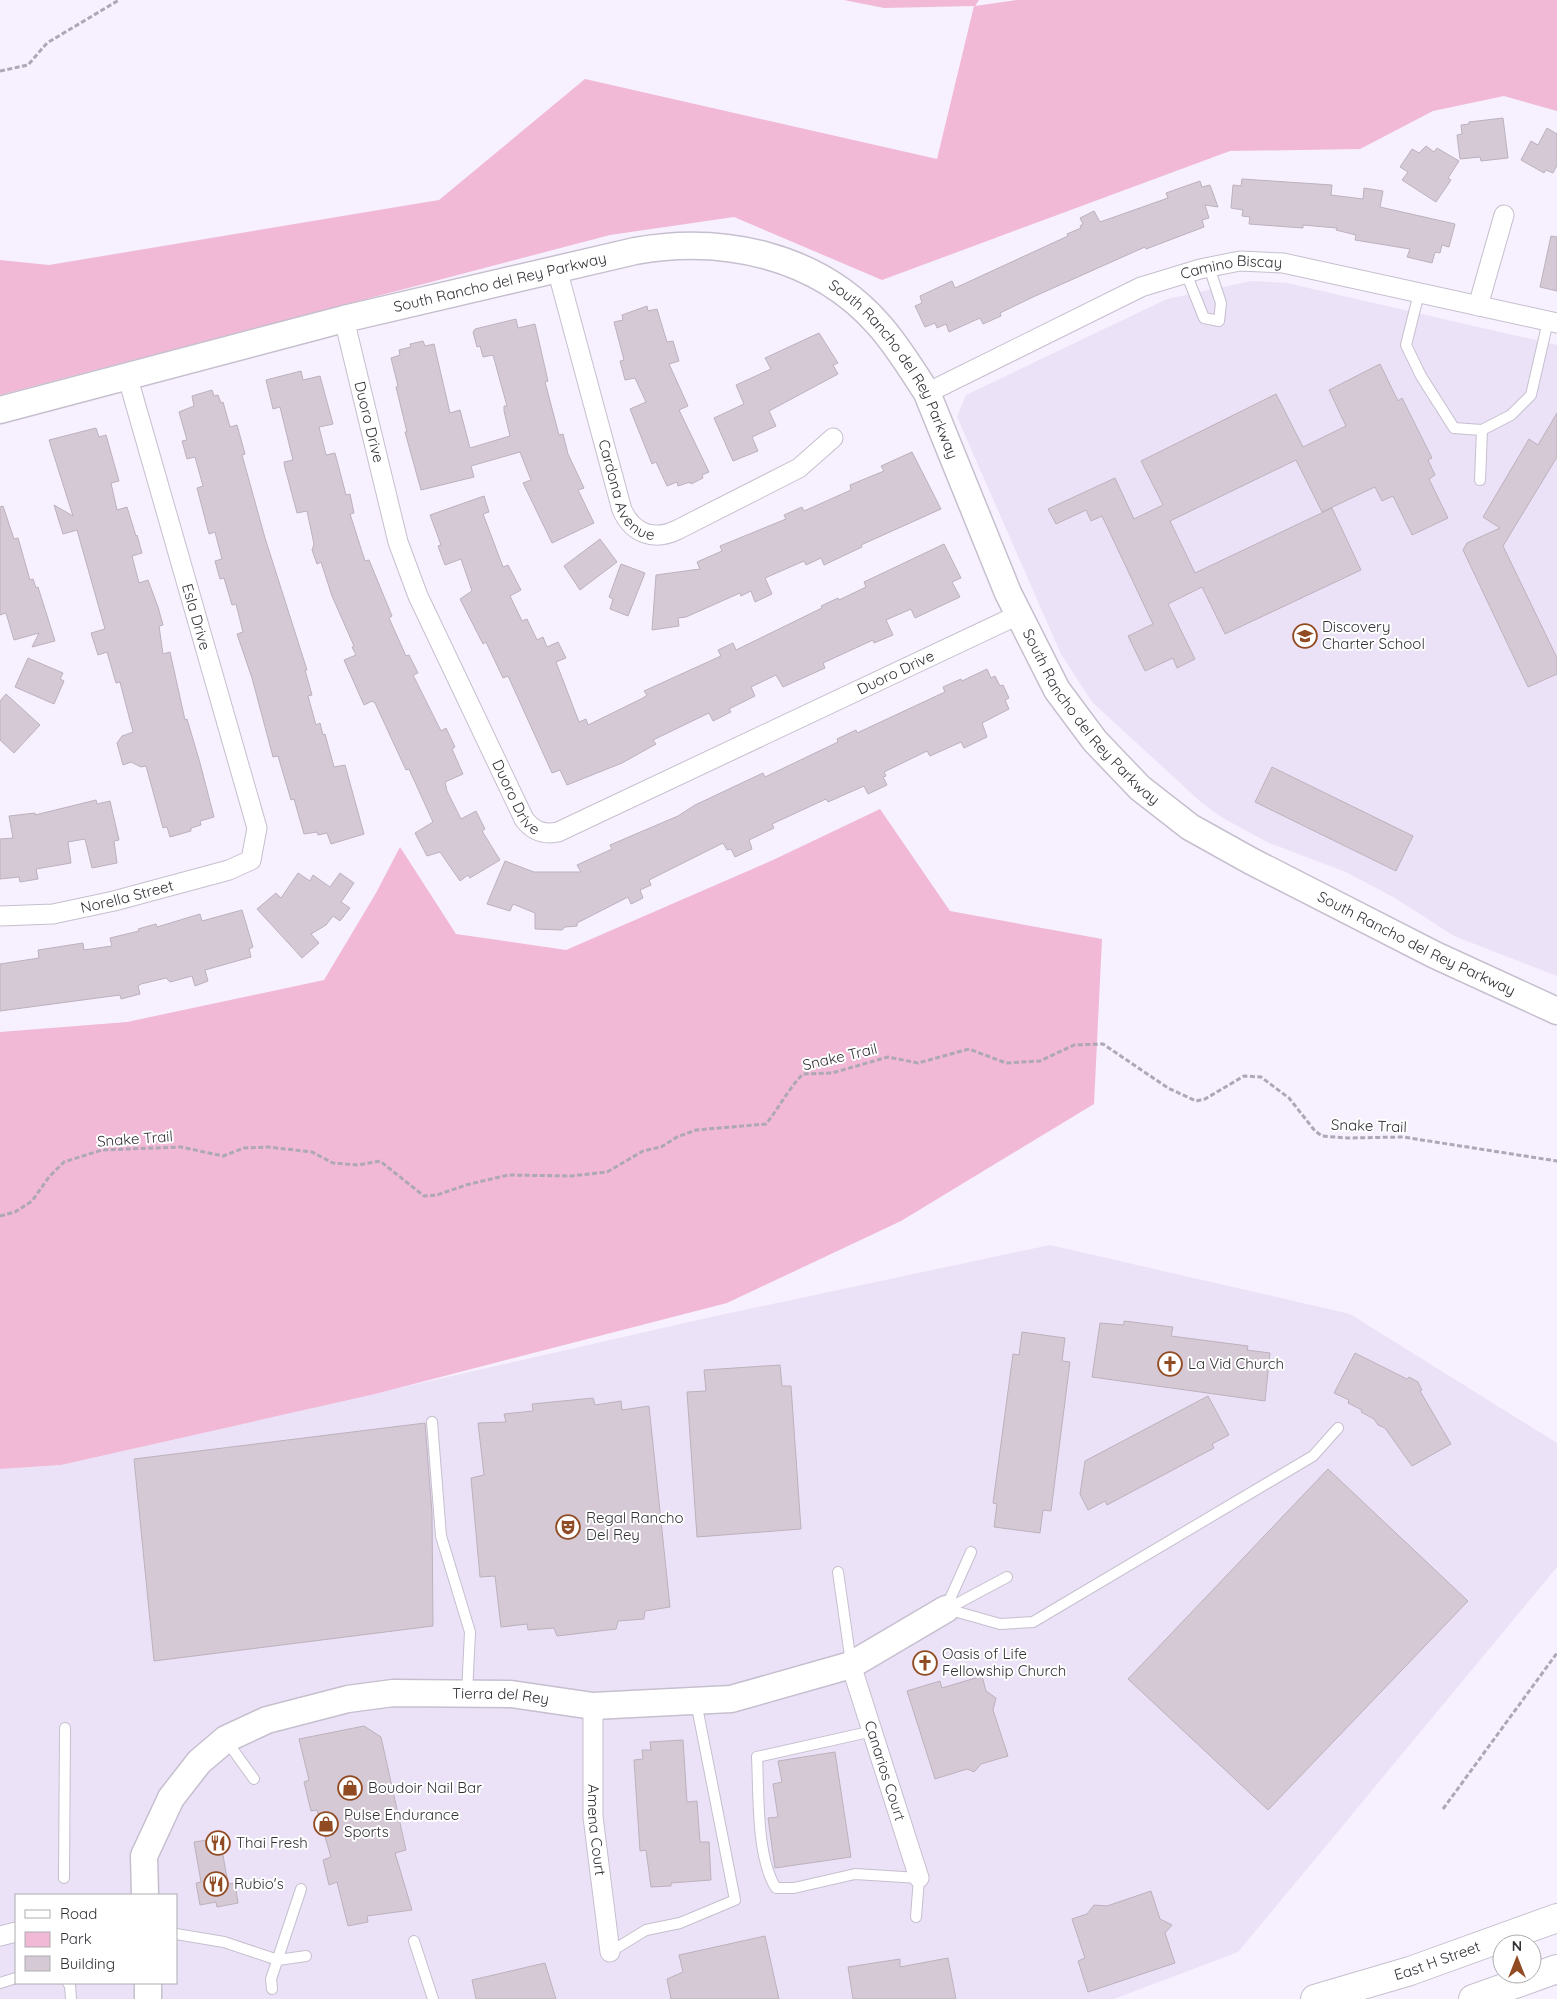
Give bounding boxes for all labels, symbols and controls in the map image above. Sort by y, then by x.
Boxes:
street label: South Rancho del Rey Parkway [392,248,608,316]
street label: Camino Biscay [1178,251,1283,283]
street label: South Rancho del Rey Parkway [825,275,963,462]
street label: Duoro Drive [350,379,388,465]
street label: Cardona Avenue [594,437,656,544]
street label: Esla Drive [178,581,215,652]
place label: Discovery Charter School [1322,617,1425,653]
school or university icon: Discovery Charter School [1292,623,1318,649]
street label: South Rancho del Rey Parkway [1019,626,1164,809]
street label: Duoro Drive [854,646,937,699]
street label: Duoro Drive [488,756,543,839]
street label: Norella Street [79,875,175,917]
street label: South Rancho del Rey Parkway [1314,887,1519,1000]
street label: Snake Trail [801,1039,879,1074]
street label: Snake Trail [1331,1115,1407,1136]
street label: Snake Trail [96,1126,174,1151]
church icon: La Vid Church [1157,1351,1183,1377]
place label: La Vid Church [1188,1354,1284,1373]
place label: Regal Rancho Del Rey [586,1508,684,1544]
theatre icon: Regal Rancho Del Rey [555,1514,581,1540]
place label: Oasis of Life Fellowship Church [942,1644,1066,1680]
church icon: Oasis of Life Fellowship Church [912,1650,938,1676]
street label: Tierra del Rey [452,1684,550,1708]
street label: Canarios Court [860,1718,910,1823]
shop icon: Boudoir Nail Bar [337,1775,363,1801]
place label: Boudoir Nail Bar [368,1778,482,1797]
street label: Amena Court [584,1784,610,1877]
place label: Pulse Endurance Sports [344,1805,459,1841]
shop icon: Pulse Endurance Sports [313,1811,339,1837]
restaurant icon: Thai Fresh [205,1830,231,1856]
place label: Thai Fresh [236,1833,308,1852]
restaurant icon: Rubio's [203,1871,229,1897]
place label: Rubio's [234,1874,284,1893]
legend [15,1894,178,1984]
text: Road [60,1904,97,1923]
text: Park [60,1929,92,1948]
north arrow [1492,1934,1542,1984]
street label: East H Street [1392,1937,1483,1984]
text: N [1512,1937,1522,1955]
text: Building [60,1954,115,1973]

